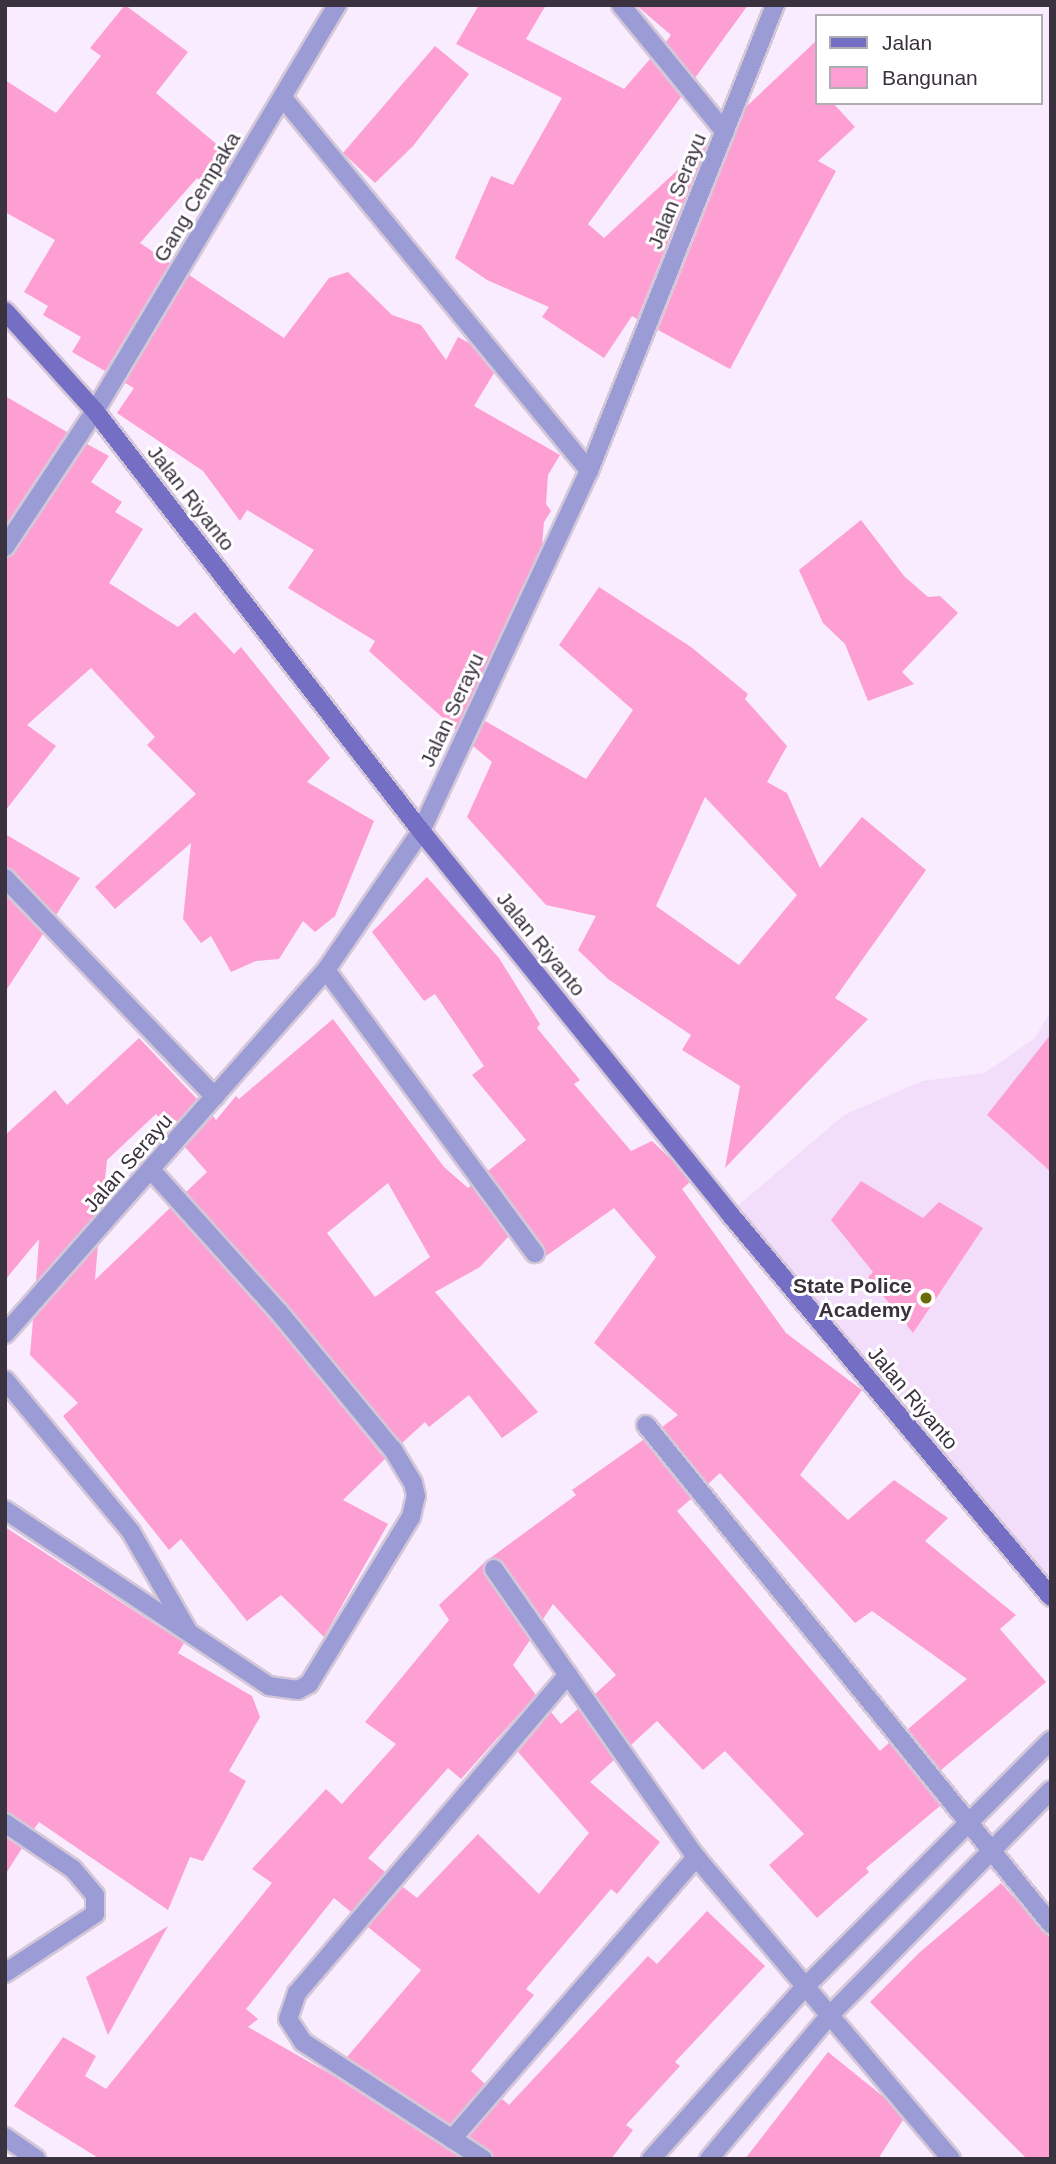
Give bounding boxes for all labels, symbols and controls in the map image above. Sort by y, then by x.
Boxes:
legend [814,14,1042,105]
text: Jalan [882,31,932,54]
text: Bangunan [882,66,978,89]
street label: Gang Cempaka [148,127,246,267]
street label: Jalan Serayu [642,129,712,253]
street label: Jalan Riyanto [142,440,240,556]
street label: Jalan Serayu [415,649,489,771]
street label: Jalan Riyanto [491,887,591,1001]
street label: Jalan Serayu [78,1108,178,1218]
place label: State Police Academy [793,1273,912,1323]
marker: State Police Academy [918,1290,934,1306]
street label: Jalan Riyanto [862,1341,964,1455]

